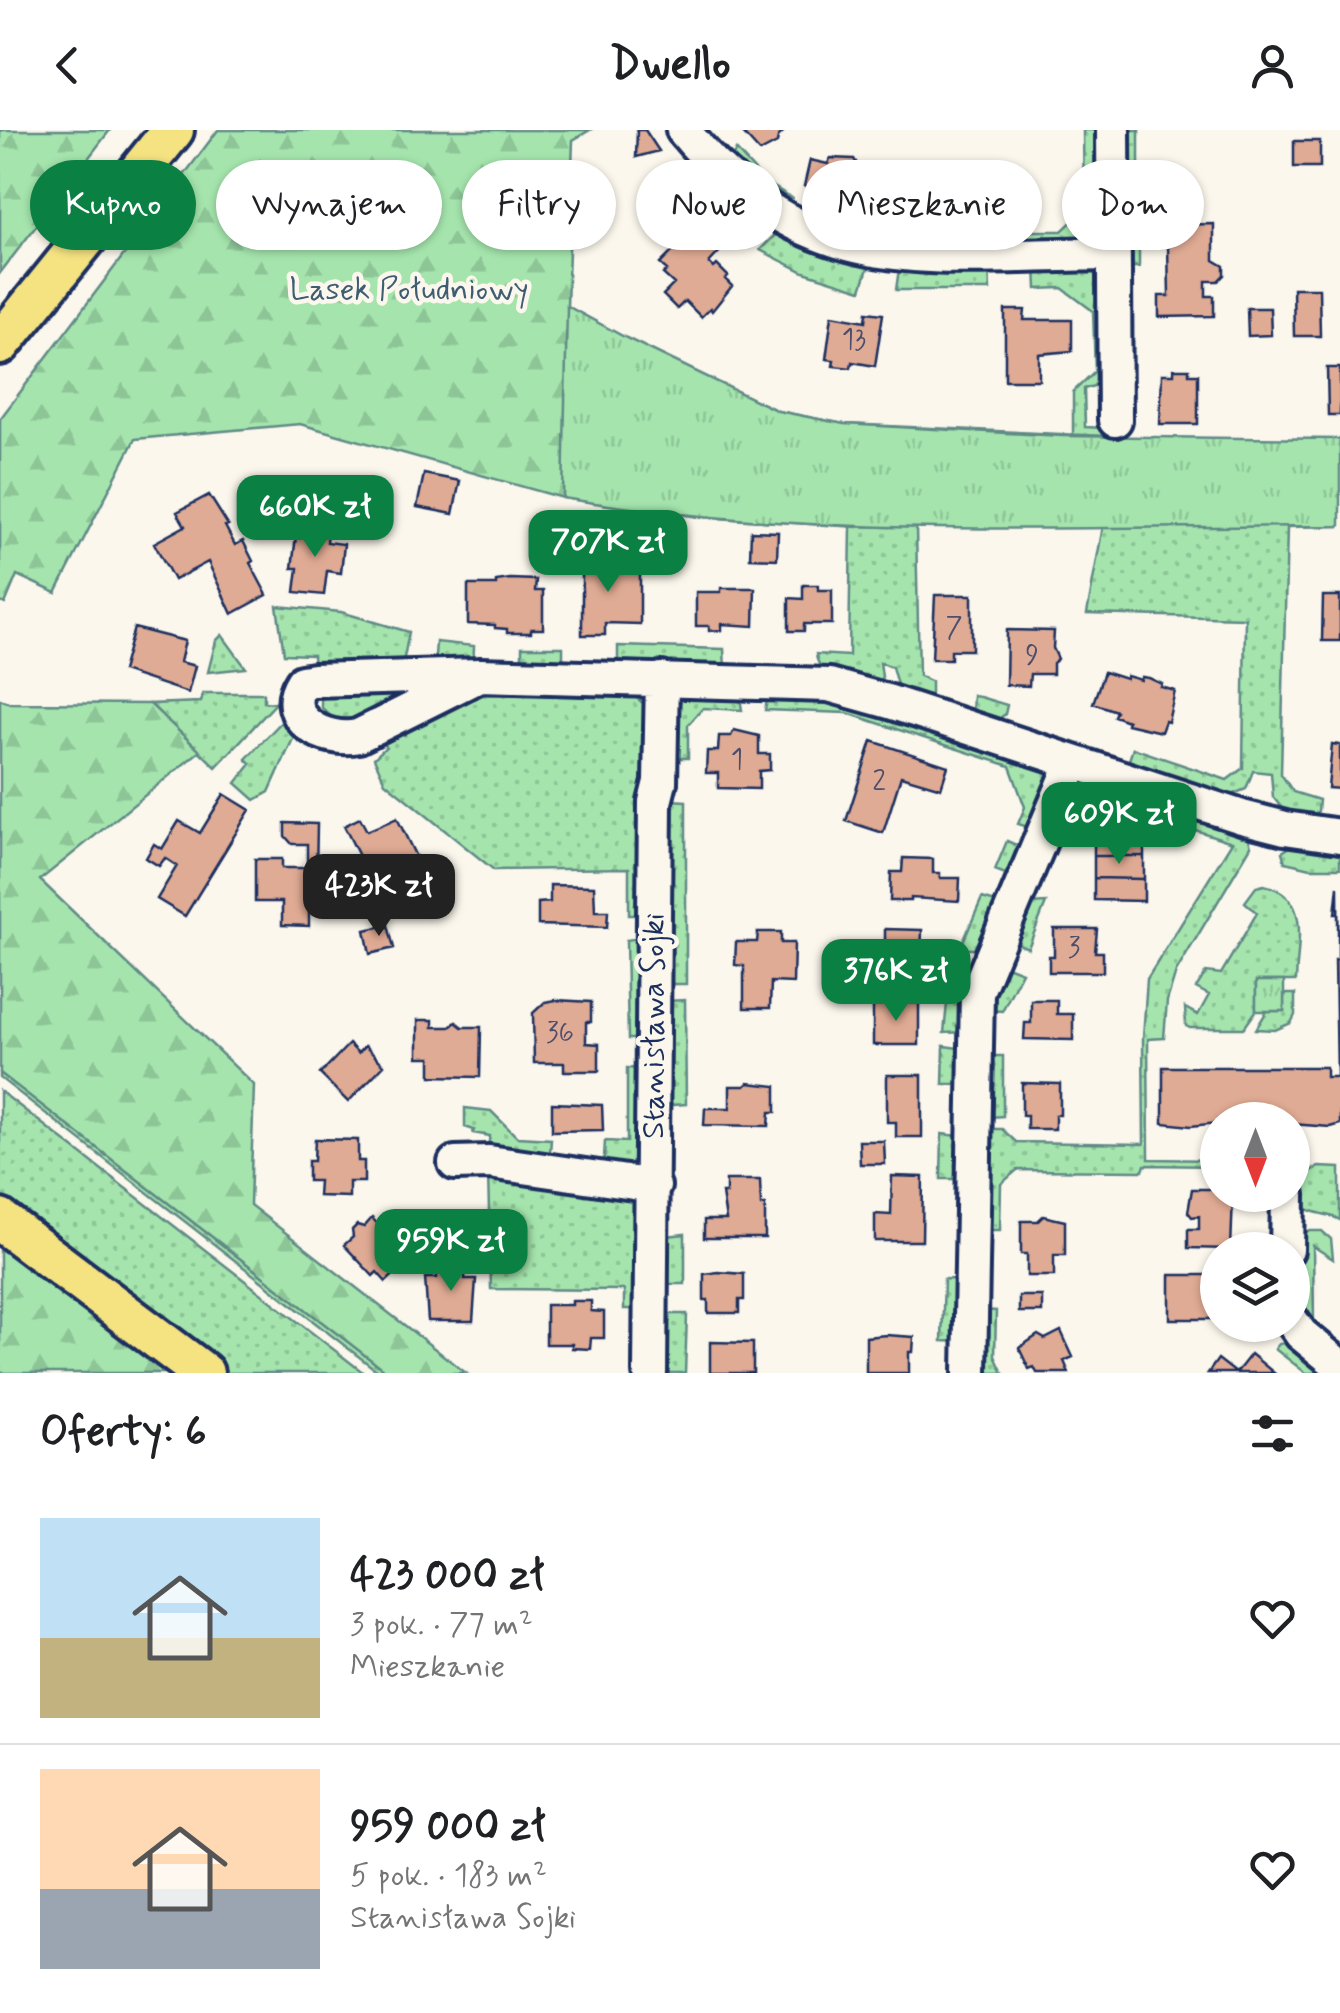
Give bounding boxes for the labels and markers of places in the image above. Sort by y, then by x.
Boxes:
pin: 660K zł [223,475,407,560]
pin: 707K zł [516,510,700,595]
pin: 609K zł [1027,782,1211,867]
pin: 423K zł [287,854,471,939]
pin: 376K zł [804,939,988,1024]
pin: 959K zł [359,1209,543,1294]

